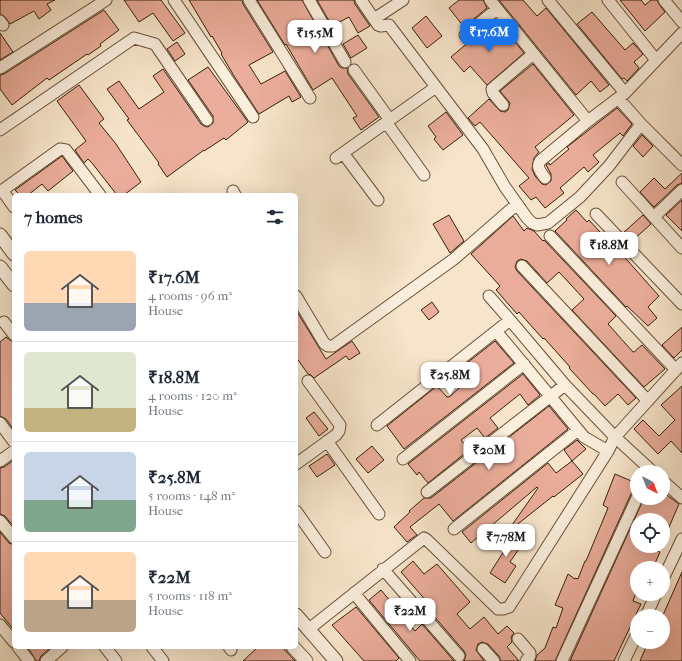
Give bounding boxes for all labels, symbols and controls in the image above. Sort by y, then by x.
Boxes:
pin: ₹17.6M [456,19,522,53]
pin: ₹15.5M [282,20,348,54]
text: ₹17.6M [469,24,509,39]
text: ₹15.5M [296,25,334,40]
icon: filters [264,206,286,228]
text: 7 homes [24,207,83,227]
pin: ₹18.8M [576,232,642,266]
text: ₹18.8M [589,237,629,252]
icon: home [56,267,104,315]
text: ₹17.6M [148,267,200,287]
text: 4 rooms · 96 m² [148,288,232,303]
text: House [148,303,183,318]
pin: ₹25.8M [417,362,483,396]
text: ₹18.8M [148,367,200,387]
text: ₹25.8M [430,367,470,382]
icon: home [56,368,104,416]
text: 4 rooms · 120 m² [148,388,237,403]
text: House [148,403,183,418]
pin: ₹20M [465,437,513,471]
text: ₹20M [472,442,506,457]
north arrow [630,465,670,505]
map controls [630,465,670,649]
text: ₹25.8M [148,467,201,487]
icon: home [56,468,104,516]
text: 5 rooms · 148 m² [148,488,235,503]
text: House [148,503,183,518]
button: locate [630,513,670,553]
pin: ₹7.78M [473,524,539,558]
text: ₹7.78M [486,529,526,544]
button: + [630,561,670,601]
text: ₹22M [148,567,191,587]
icon: home [56,568,104,616]
text: 5 rooms · 118 m² [148,588,232,603]
pin: ₹22M [386,598,434,632]
text: House [148,603,183,618]
text: ₹22M [394,603,426,618]
button: − [630,609,670,649]

